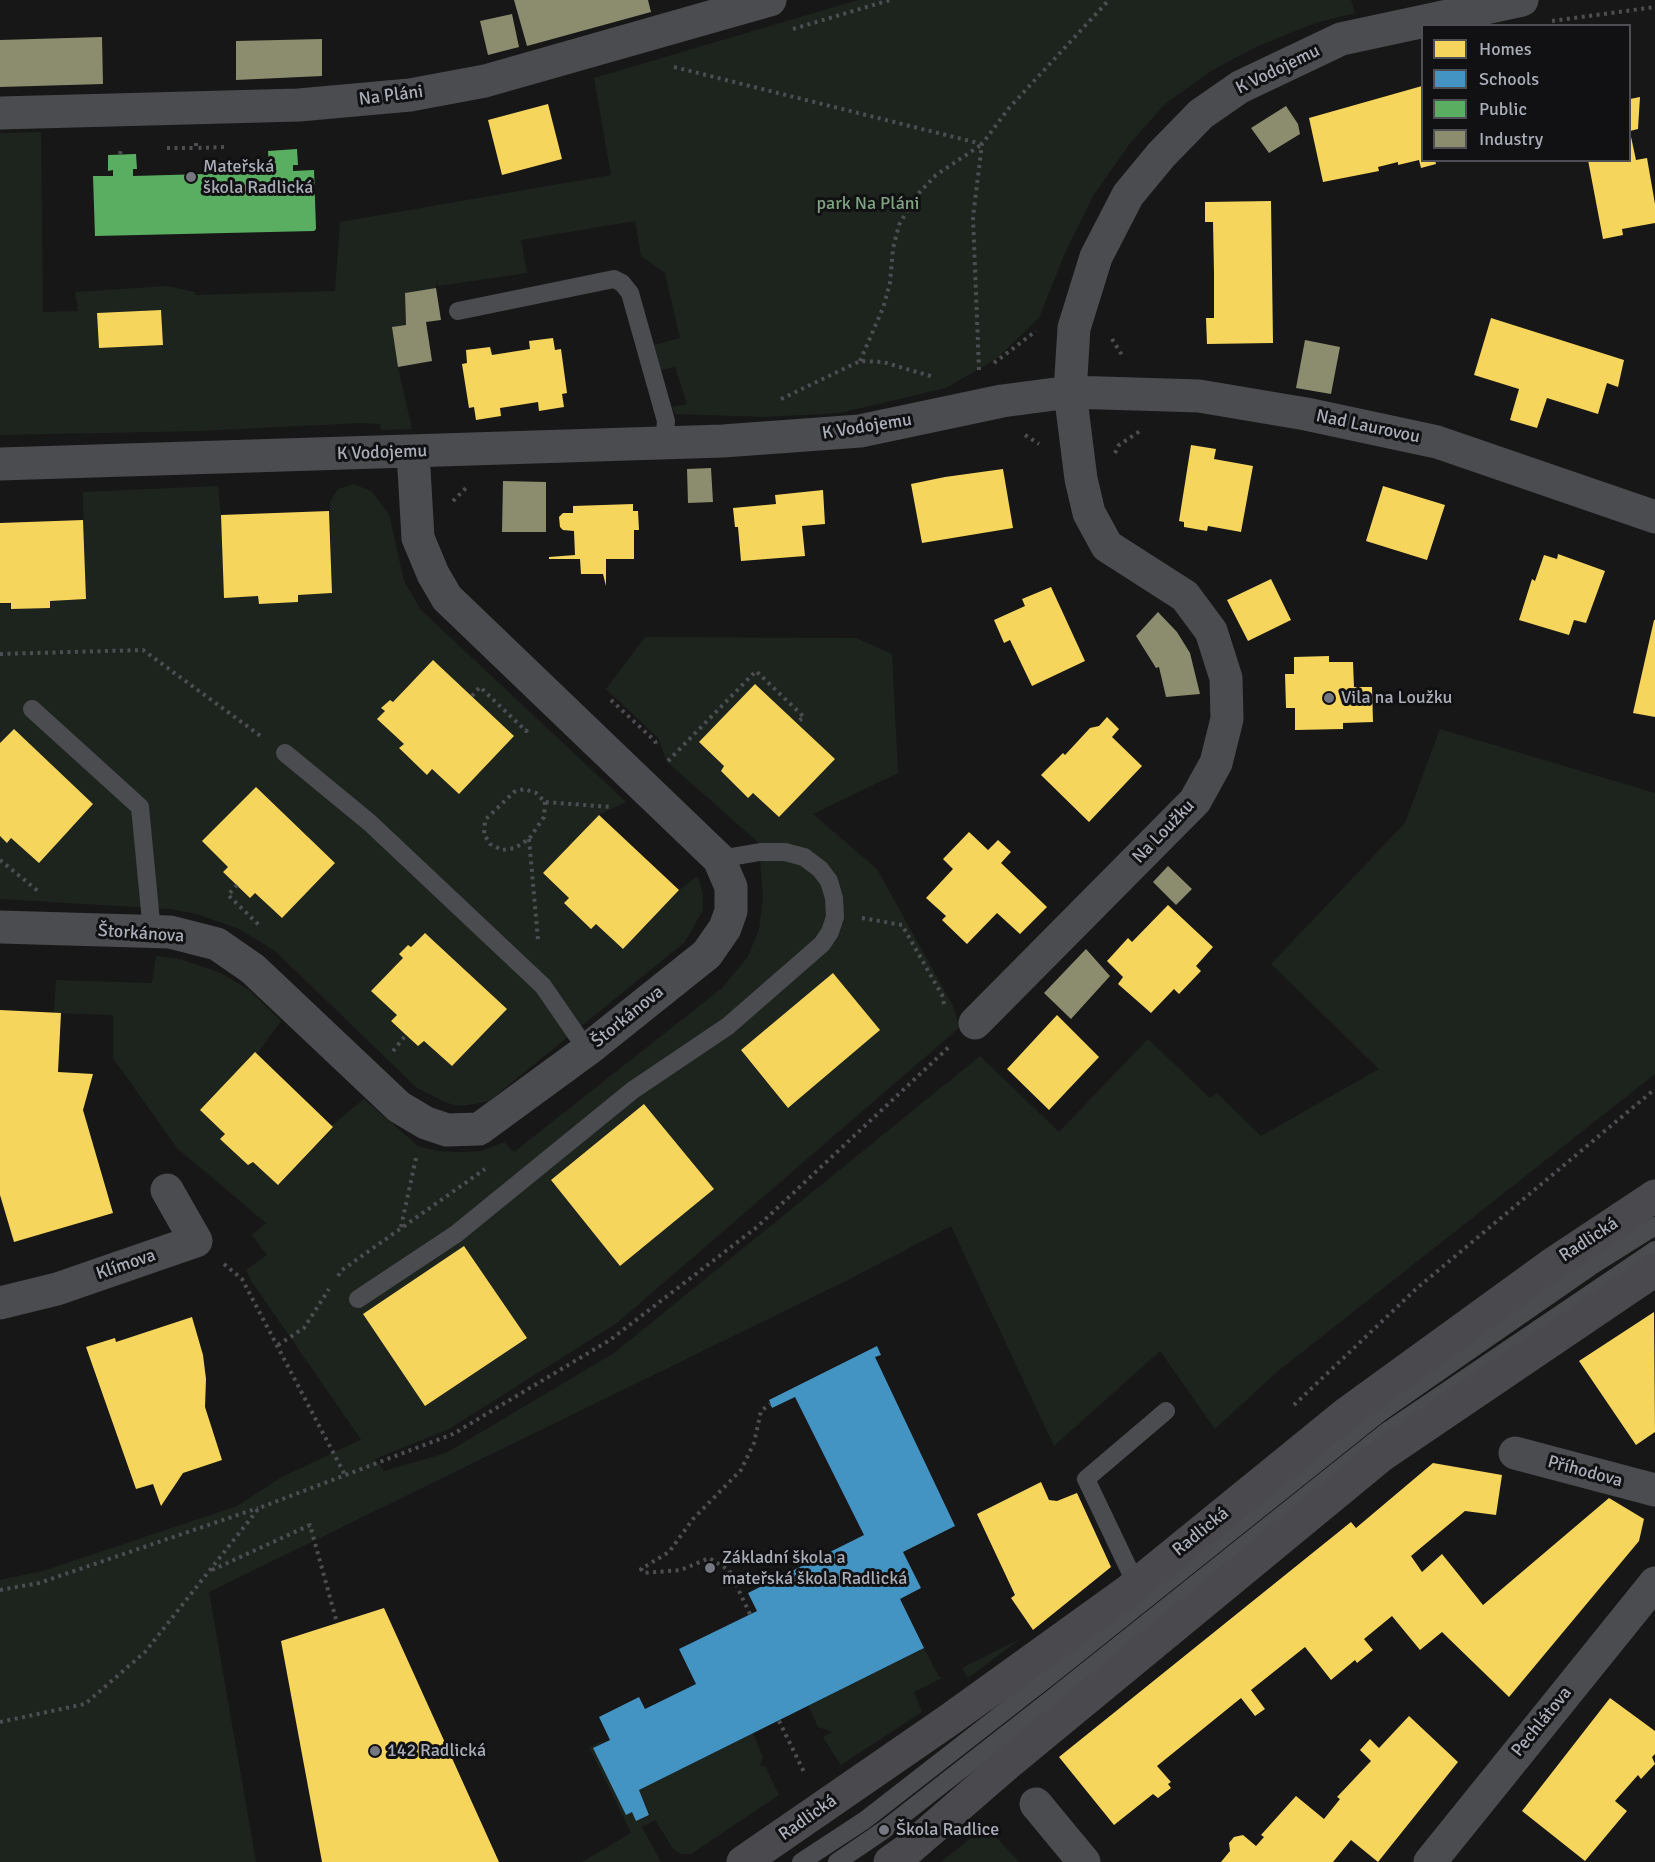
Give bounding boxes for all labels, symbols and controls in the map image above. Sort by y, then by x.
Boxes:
legend [1421,24,1631,162]
text: Homes [1479,38,1532,60]
street label: K Vodojemu [1233,40,1323,100]
text: Schools [1479,68,1539,90]
street label: Na Pláni [358,81,424,111]
text: Public [1479,98,1527,120]
text: Industry [1479,128,1543,150]
place label: Mateřská škola Radlická [203,156,313,198]
marker: Mateřská škola Radlická [184,170,198,184]
park label: park Na Pláni [817,193,919,215]
street label: Nad Laurovou [1314,405,1422,449]
street label: K Vodojemu [821,409,913,445]
street label: K Vodojemu [336,441,428,465]
place label: Vila na Loužku [1341,687,1452,709]
marker: Vila na Loužku [1322,691,1336,705]
street label: Na Loužku [1128,796,1200,868]
street label: Štorkánova [97,920,185,948]
street label: Štorkánova [588,981,668,1053]
street label: Radlická [1555,1213,1623,1267]
street label: Klímova [93,1245,159,1285]
street label: Příhodova [1545,1452,1625,1492]
street label: Radlická [1169,1503,1233,1561]
place label: Základní škola a mateřská škola Radlická [722,1547,907,1590]
marker: Základní škola a mateřská škola Radlická [703,1561,717,1575]
street label: Pechlátova [1507,1683,1577,1761]
place label: 142 Radlická [387,1740,486,1762]
marker: 142 Radlická [368,1744,382,1758]
street label: Radlická [775,1790,841,1846]
place label: Škola Radlice [896,1819,999,1841]
marker: Škola Radlice [877,1823,891,1837]

